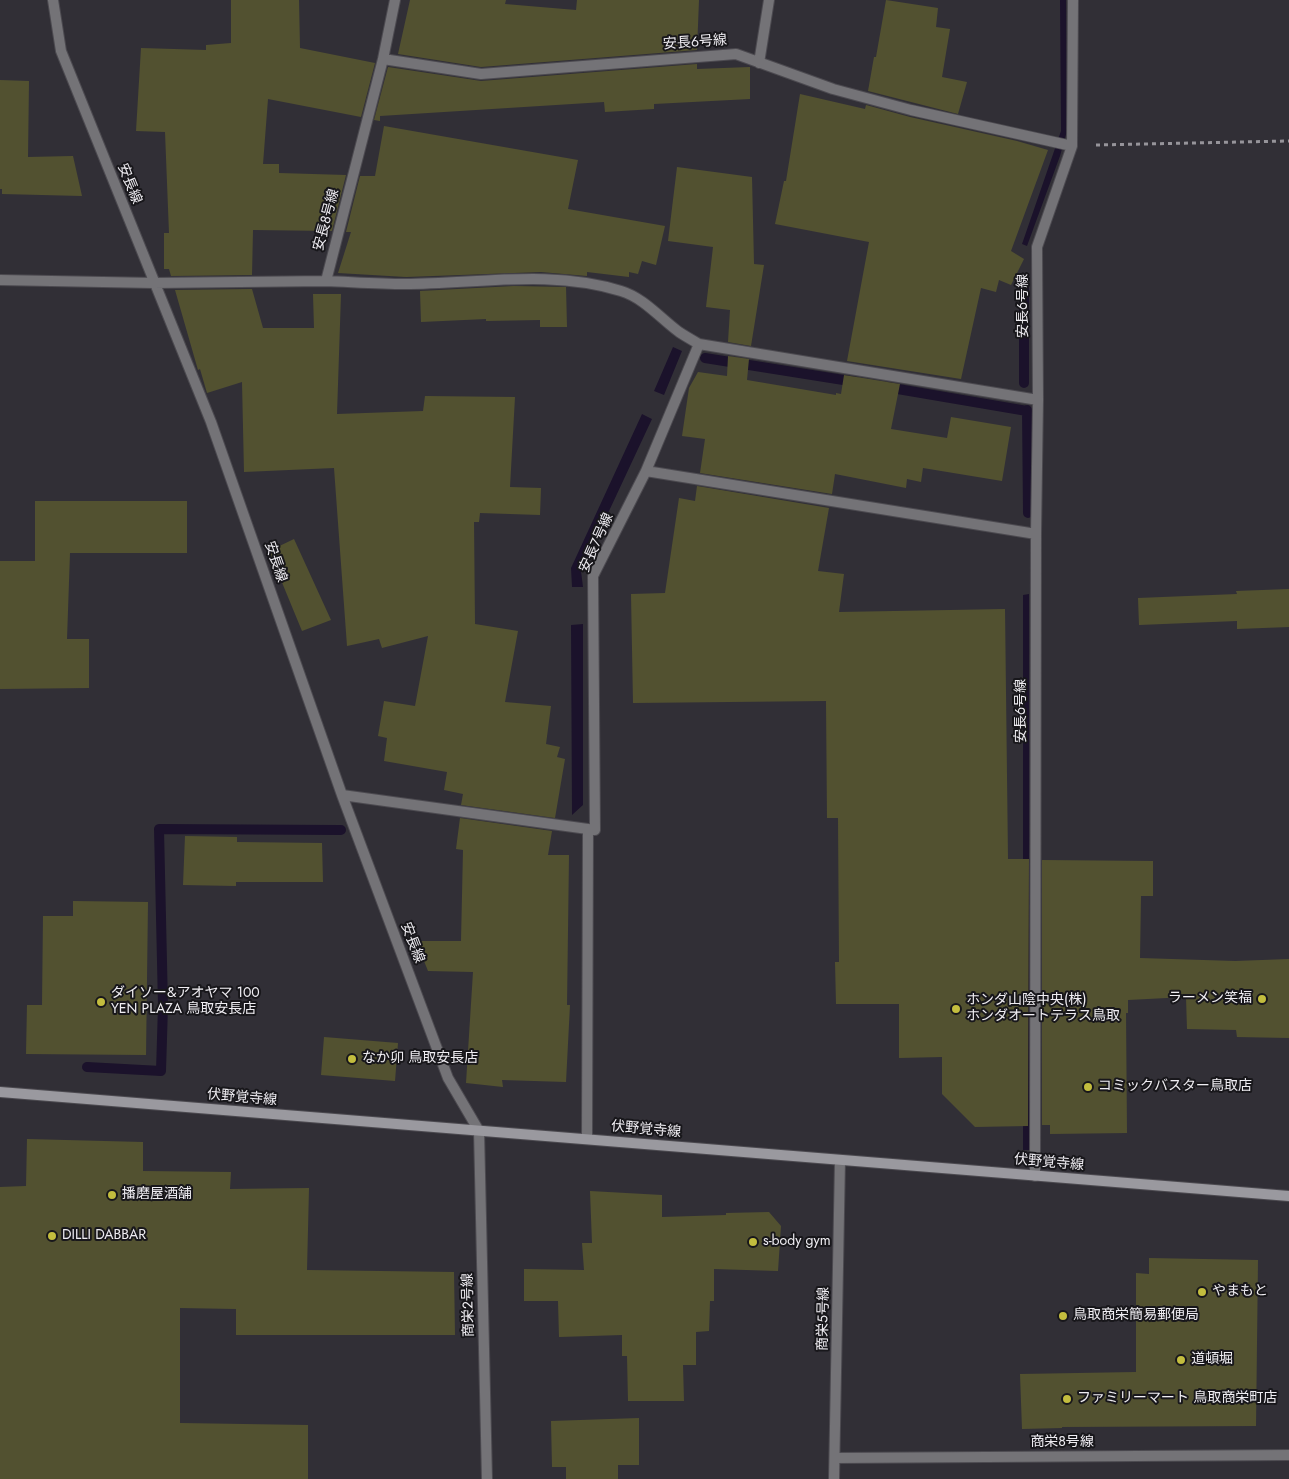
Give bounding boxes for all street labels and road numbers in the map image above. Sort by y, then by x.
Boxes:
street label: 安長6号線 [662,32,728,54]
street label: 安長線 [113,161,145,207]
street label: 安長8号線 [311,187,343,253]
street label: 安長6号線 [1016,274,1032,338]
street label: 安長7号線 [576,511,618,575]
street label: 安長線 [260,539,290,585]
street label: 安長6号線 [1014,679,1030,743]
street label: 安長線 [397,920,427,966]
street label: 伏野覚寺線 [206,1087,278,1109]
street label: 伏野覚寺線 [610,1119,682,1141]
street label: 伏野覚寺線 [1013,1152,1085,1174]
street label: 商栄2号線 [460,1273,478,1337]
street label: 商栄5号線 [815,1287,833,1351]
street label: 商栄8号線 [1030,1435,1094,1451]

